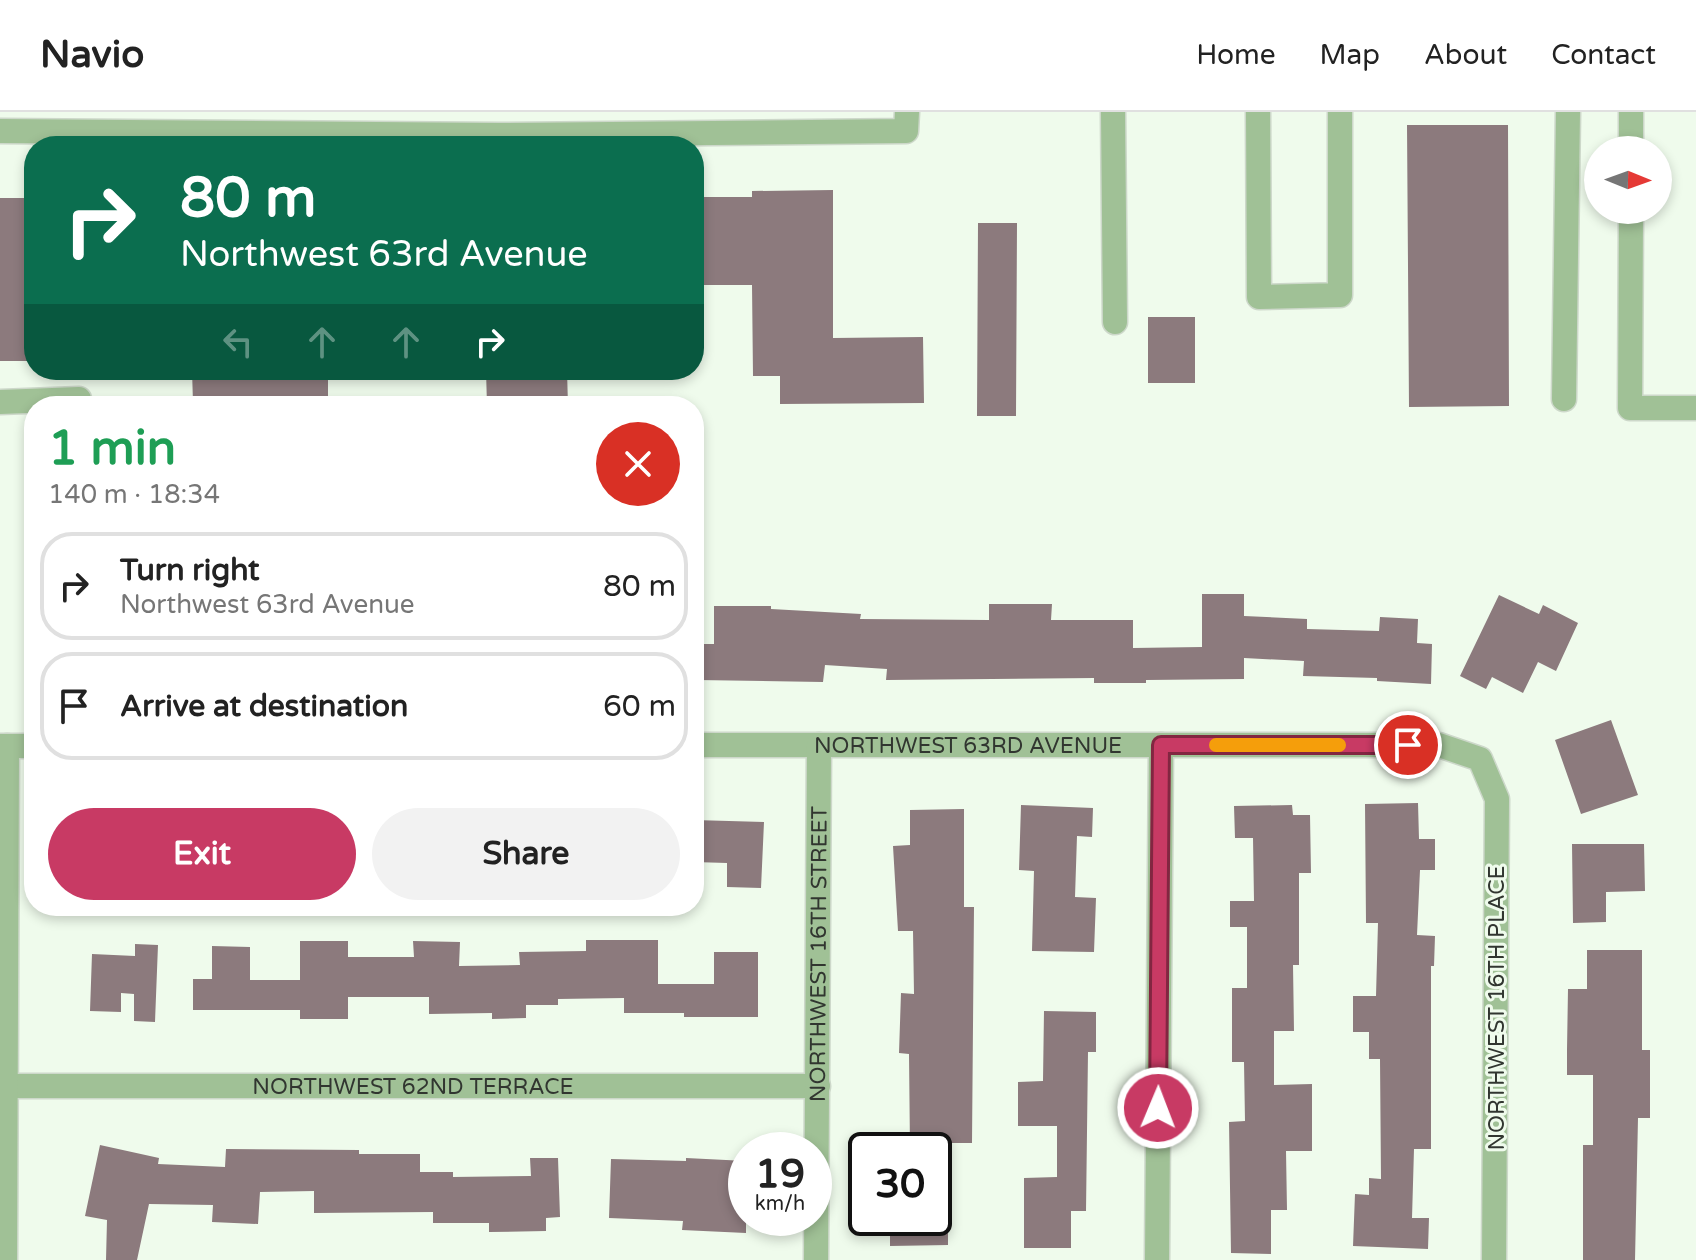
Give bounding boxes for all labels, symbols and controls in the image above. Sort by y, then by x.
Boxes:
text: Navio [40,32,144,78]
text: Home [1196,38,1276,72]
text: Map [1320,38,1380,72]
text: About [1424,38,1507,72]
text: Contact [1551,38,1656,72]
north arrow [1584,136,1672,224]
map controls [1584,136,1672,224]
text: 80 m [180,165,316,232]
icon: right [48,168,152,272]
text: Northwest 63rd Avenue [180,233,588,276]
icon: left [216,320,260,364]
icon: ahead [300,320,344,364]
icon: ahead [384,320,428,364]
icon: right [468,320,512,364]
text: 1 min [48,420,176,478]
button: close [596,422,680,506]
text: 140 m · 18:34 [48,479,220,510]
text: Turn right [120,552,260,589]
icon: right [52,564,96,608]
text: 80 m [603,568,676,605]
text: Northwest 63rd Avenue [120,589,414,620]
icon: arrive [52,684,96,728]
text: Arrive at destination [120,688,408,725]
text: 60 m [603,688,676,725]
pin [1374,711,1442,779]
icon: arrive [1386,723,1430,767]
street label: NORTHWEST 63RD AVENUE [814,733,1122,759]
street label: NORTHWEST 16TH STREET [805,805,833,1102]
button: Exit [48,808,356,900]
button: Share [372,808,680,900]
street label: NORTHWEST 16TH PLACE [1484,865,1510,1151]
position arrow [1116,1066,1200,1150]
street label: NORTHWEST 62ND TERRACE [252,1074,574,1100]
speed limit sign: 30 [848,1132,952,1236]
text: 19 [755,1150,805,1198]
text: km/h [755,1192,805,1216]

